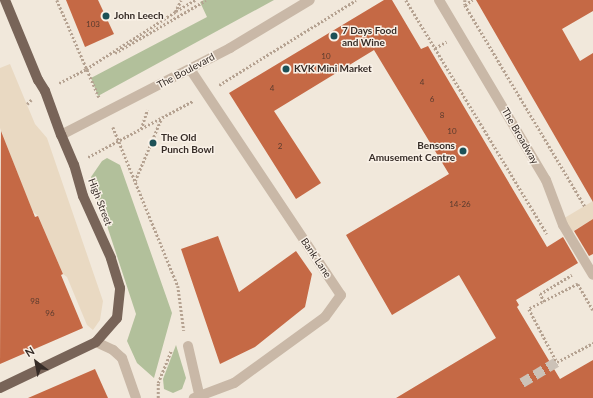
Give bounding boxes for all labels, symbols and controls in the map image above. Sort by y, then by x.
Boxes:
place label: John Leech [114,10,164,22]
marker: John Leech [101,11,111,21]
house number: 103 [86,20,100,30]
place label: 7 Days Food and Wine [342,24,397,48]
marker: 7 Days Food and Wine [329,31,339,41]
street label: The Boulevard [155,51,217,91]
house number: 10 [321,52,331,62]
place label: KVK Mini Market [294,63,372,75]
marker: KVK Mini Market [281,64,291,74]
house number: 4 [420,78,424,88]
house number: 4 [270,84,274,94]
house number: 6 [430,95,434,105]
street label: The Broadway [499,106,541,166]
house number: 8 [440,111,444,121]
house number: 10 [447,127,457,137]
place label: The Old Punch Bowl [161,131,214,154]
marker: The Old Punch Bowl [148,138,158,148]
place label: Bensons Amusement Centre [369,139,455,162]
house number: 2 [278,142,282,152]
marker: Bensons Amusement Centre [458,146,468,156]
street label: High Street [86,177,114,227]
house number: 14-26 [449,200,471,210]
street label: Bank Lane [298,236,334,280]
house number: 98 [30,297,40,307]
house number: 96 [45,309,55,319]
north arrow [16,342,56,382]
text: N [22,344,36,359]

